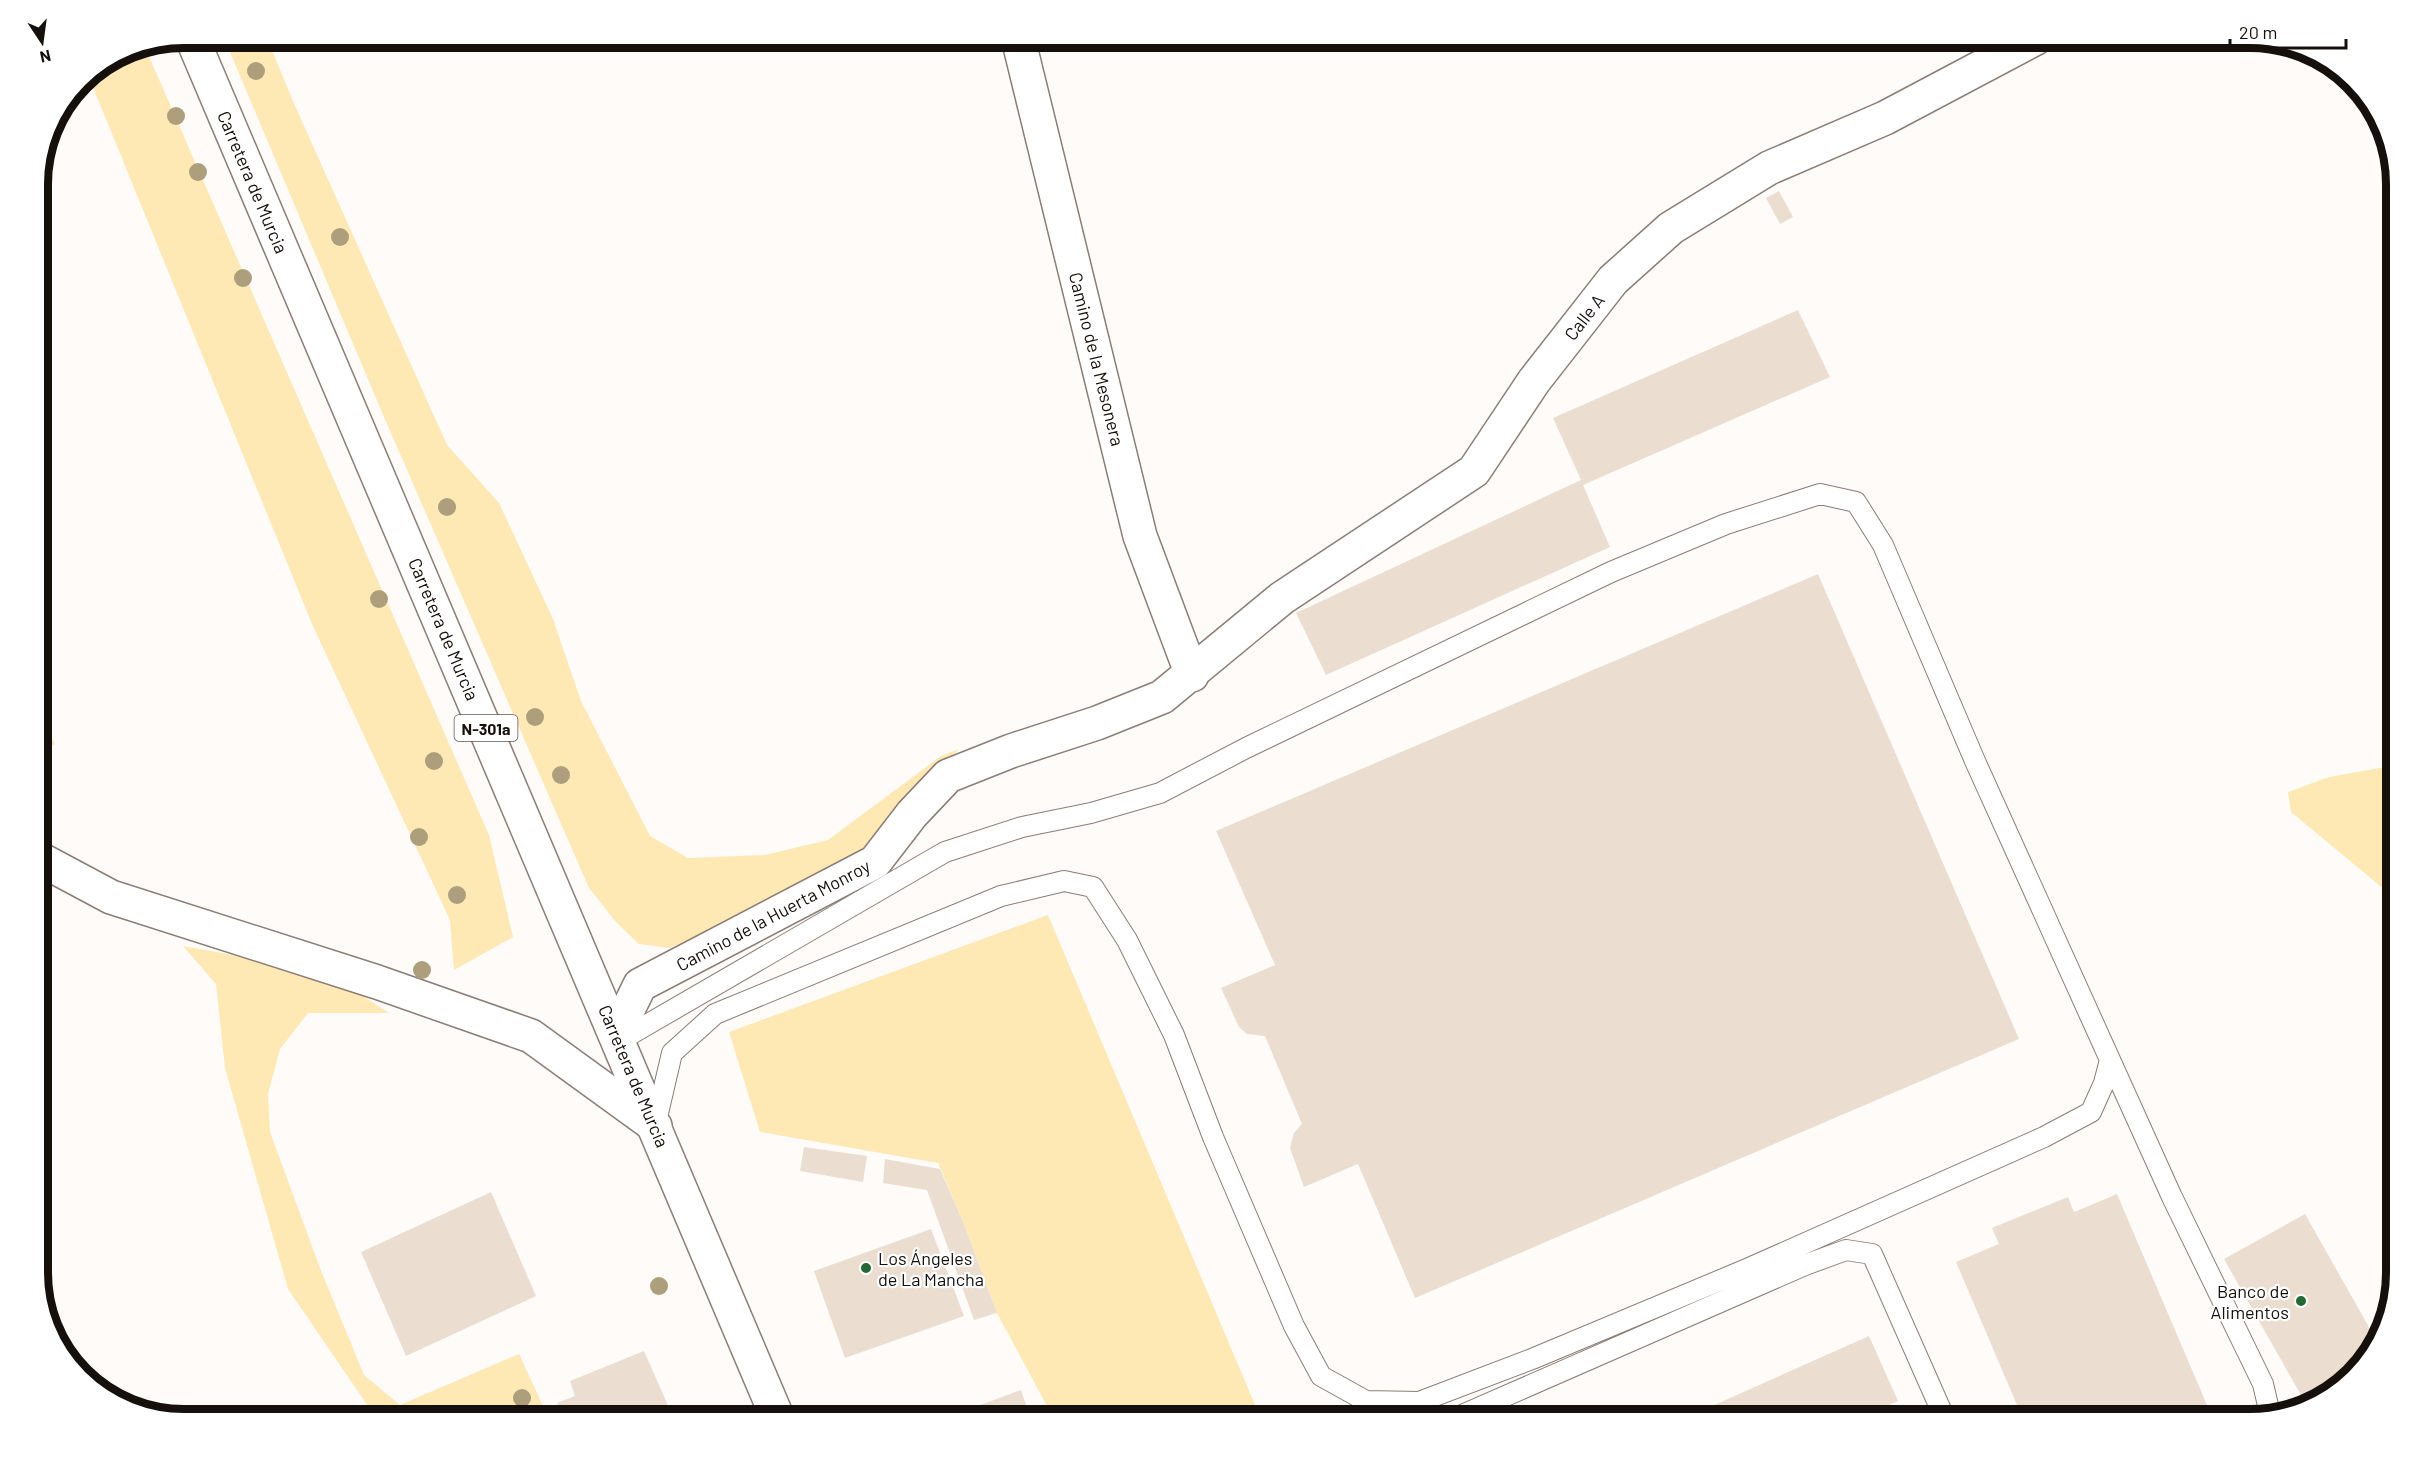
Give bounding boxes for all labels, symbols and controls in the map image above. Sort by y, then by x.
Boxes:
north arrow [12,12,72,72]
scale bar [2230,12,2346,50]
text: 20 m [2239,21,2277,43]
text: N [38,47,53,68]
street label: Carretera de Murcia [213,107,293,257]
street label: Camino de la Mesonera [1065,270,1129,448]
street label: Calle A [1559,290,1609,344]
street label: Carretera de Murcia [404,554,484,704]
road number: N-301a [454,715,518,741]
street label: Camino de la Huerta Monroy [672,855,874,975]
street label: Carretera de Murcia [594,1001,674,1151]
place label: Los Ángeles de La Mancha [878,1247,984,1290]
marker: Los Ángeles de La Mancha [859,1261,873,1275]
place label: Banco de Alimentos [2211,1280,2289,1323]
marker: Banco de Alimentos [2294,1294,2308,1308]

